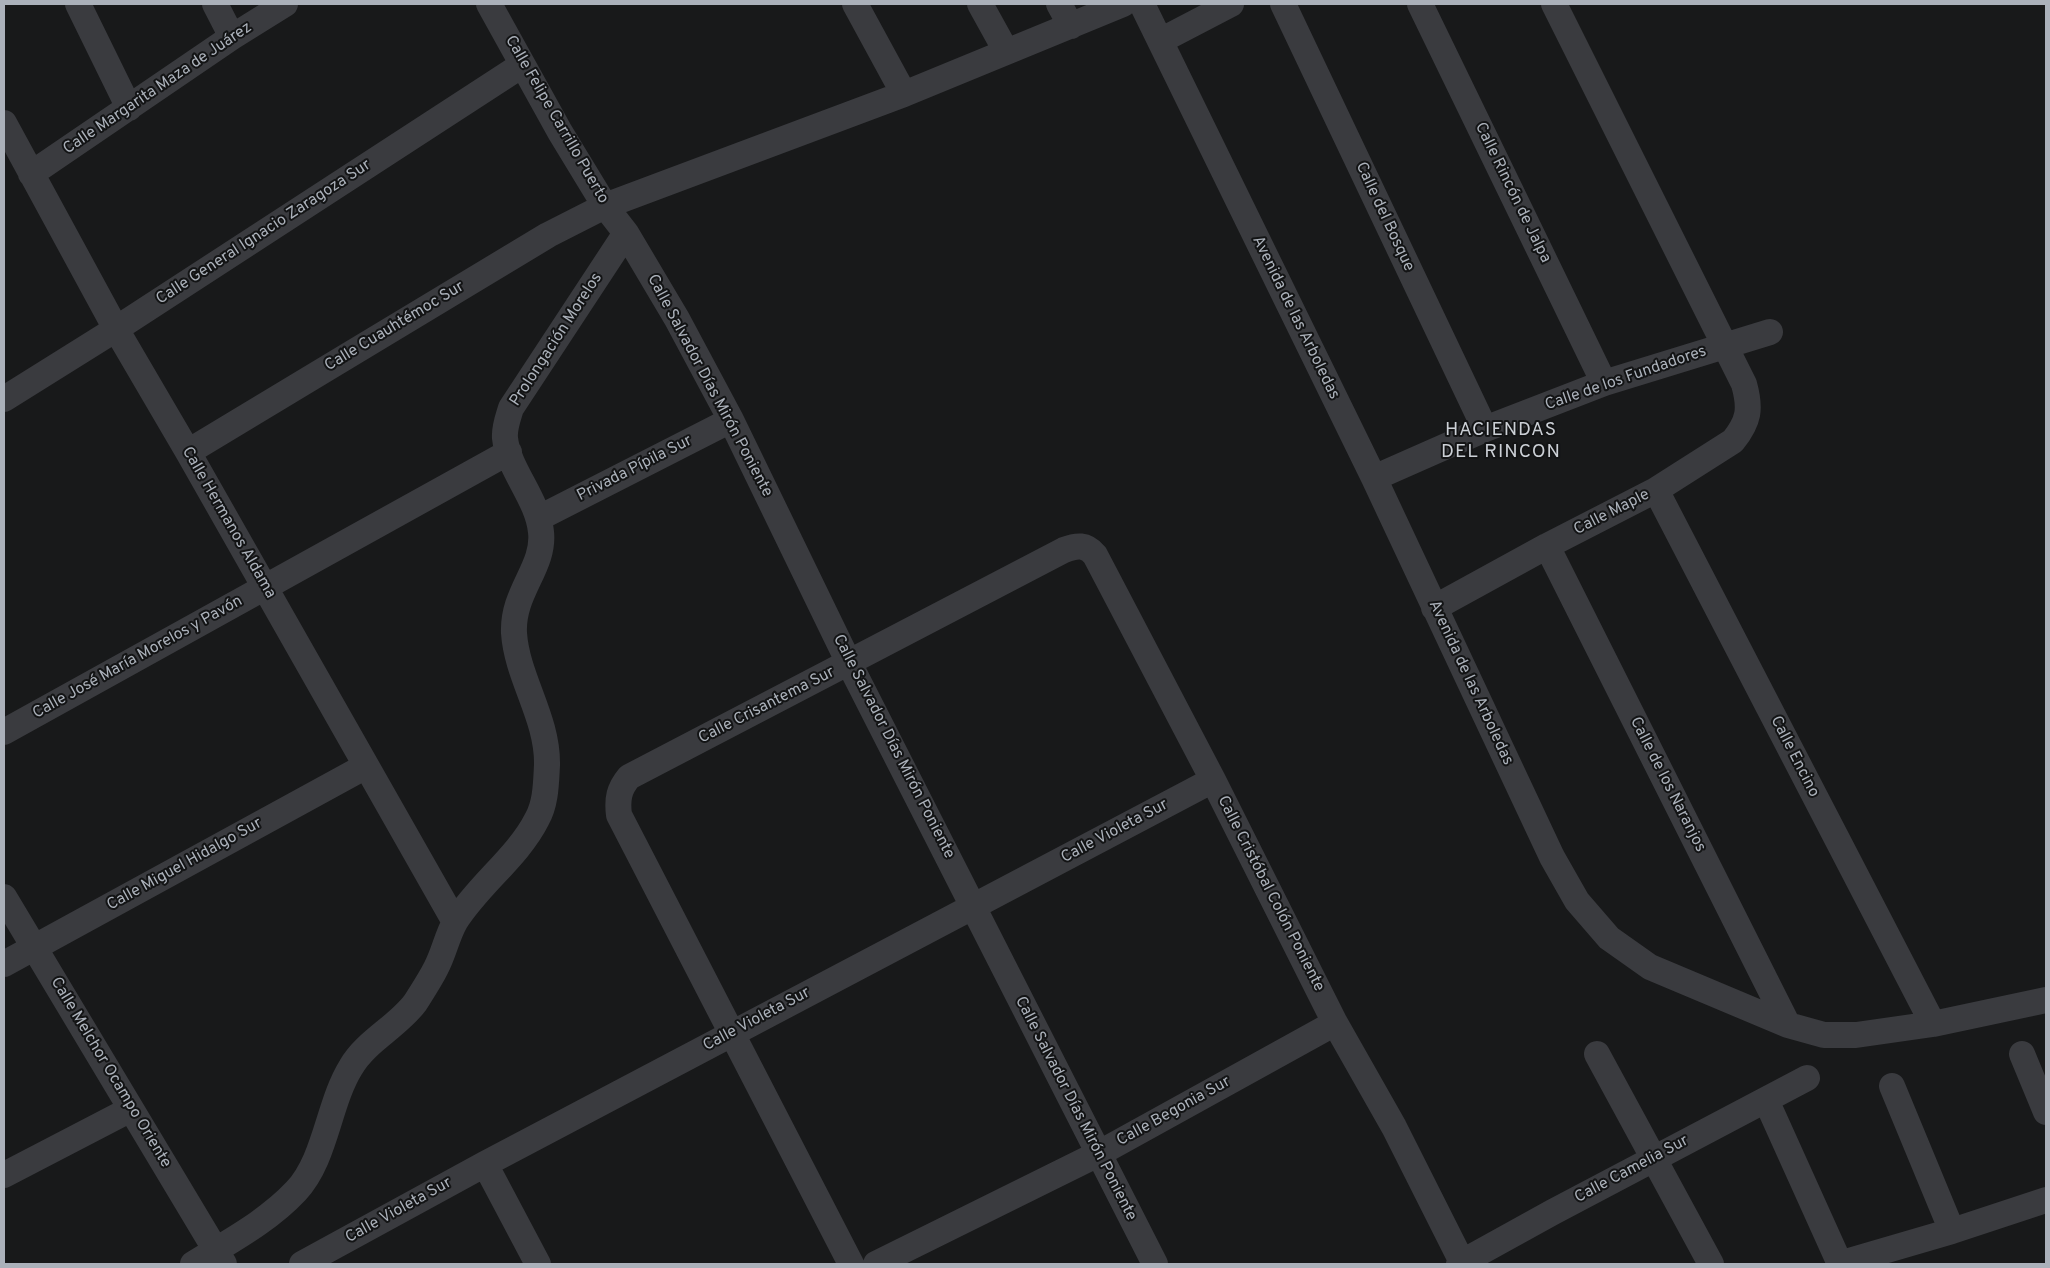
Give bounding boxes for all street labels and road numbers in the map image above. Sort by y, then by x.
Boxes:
street label: Calle Margarita Maza de Juárez [60,19,256,159]
street label: Calle Felipe Carrillo Puerto [500,33,612,207]
street label: Calle Rincón de Jalpa [1470,120,1554,266]
street label: Calle General Ignacio Zaragoza Sur [153,156,375,310]
street label: Calle del Bosque [1350,159,1418,275]
street label: Avenida de las Arboledas [1247,233,1343,403]
street label: Prolongación Morelos [507,270,607,410]
street label: Calle Salvador Días Mirón Poniente [642,271,776,501]
street label: Calle Cuauhtémoc Sur [322,278,468,376]
street label: Calle de los Fundadores [1543,342,1709,416]
street label: Privada Pípila Sur [574,432,696,506]
street label: Calle Hermanos Aldama [177,444,279,602]
street label: Calle Maple [1571,486,1653,540]
street label: Calle José María Morelos y Pavón [30,592,246,724]
street label: Avenida de las Arboledas [1423,598,1517,768]
street label: Calle Salvador Días Mirón Poniente [828,632,958,862]
street label: Calle Crisantema Sur [696,663,838,749]
street label: Calle Encino [1765,713,1823,801]
street label: Calle de los Naranjos [1625,714,1709,856]
street label: Calle Cristóbal Colón Poniente [1212,793,1328,995]
street label: Calle Violeta Sur [1058,796,1172,868]
street label: Calle Miguel Hidalgo Sur [104,814,266,916]
street label: Calle Melchor Ocampo Oriente [45,974,175,1172]
street label: Calle Violeta Sur [700,984,814,1056]
street label: Calle Salvador Días Mirón Poniente [1010,994,1140,1224]
street label: Calle Begonia Sur [1114,1073,1234,1151]
street label: Calle Camelia Sur [1572,1132,1692,1208]
street label: Calle Violeta Sur [342,1174,456,1248]

